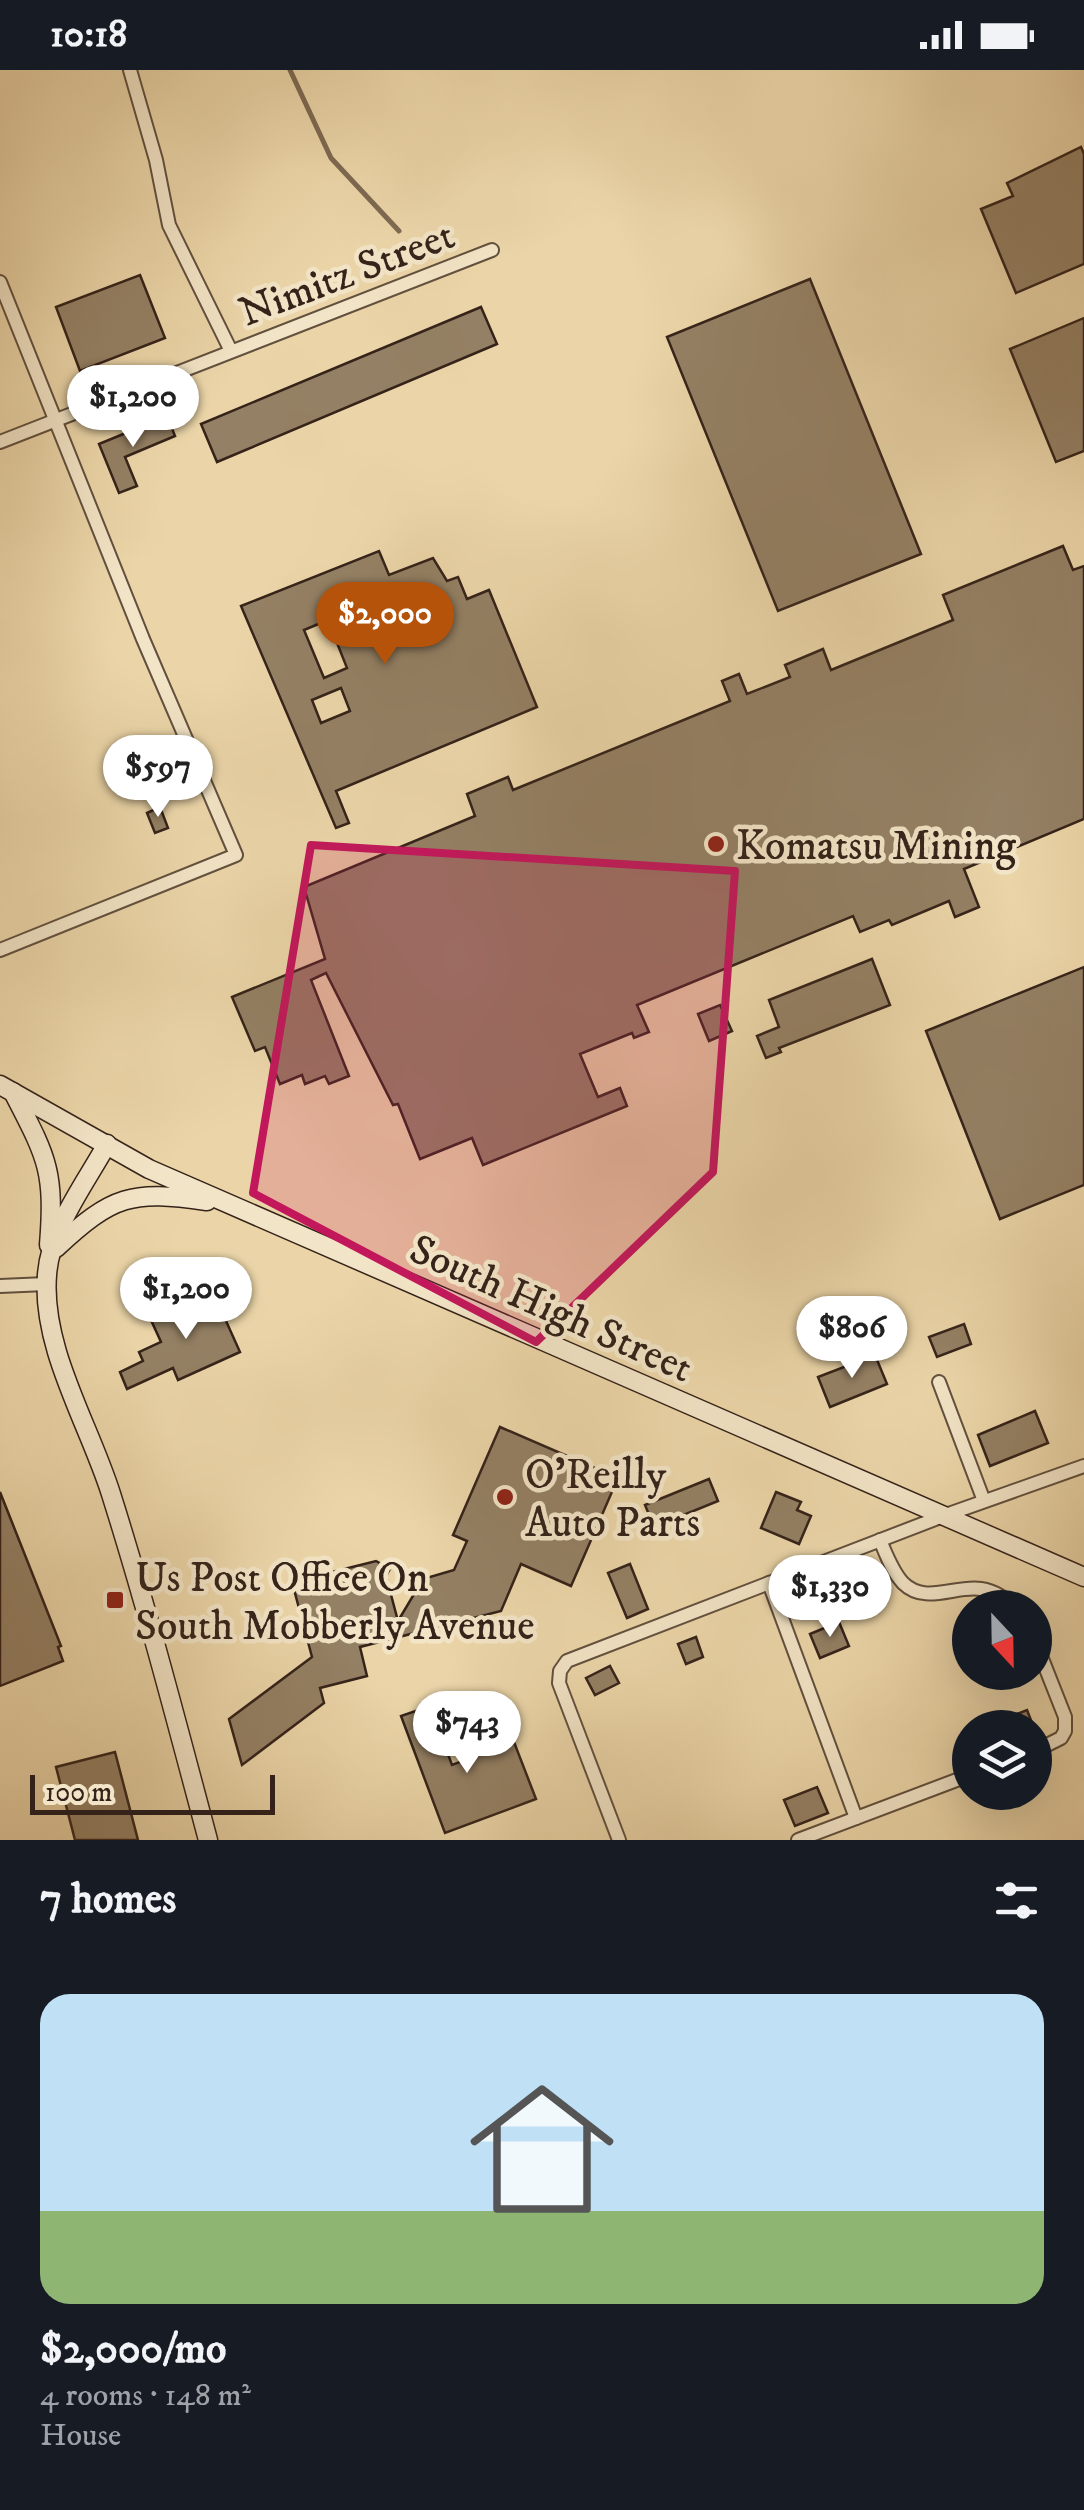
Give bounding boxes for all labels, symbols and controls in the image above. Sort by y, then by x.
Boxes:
text: 10:18 [50,11,127,59]
street label: Nimitz Street [232,210,462,340]
pin: $1,200 [52,365,214,450]
text: $1,200 [89,377,177,417]
pin: $2,000 [304,582,466,667]
text: $2,000 [338,594,432,634]
pin: $597 [99,735,217,820]
text: $597 [125,747,191,787]
place label: Komatsu Mining [736,821,1017,873]
marker: Komatsu Mining [705,833,727,855]
street label: South High Street [401,1224,700,1395]
pin: $1,200 [105,1257,267,1342]
text: $1,200 [142,1269,230,1309]
pin: $806 [793,1296,911,1381]
text: $806 [818,1308,886,1348]
place label: O'Reilly Auto Parts [525,1450,700,1550]
marker: O'Reilly Auto Parts [494,1486,516,1508]
place label: Us Post Office On South Mobberly Avenue [135,1553,535,1653]
pin: $1,330 [749,1555,911,1640]
text: $1,330 [791,1567,869,1607]
marker: Us Post Office On South Mobberly Avenue [104,1589,126,1611]
north arrow [952,1590,1052,1690]
map controls [952,1590,1052,1810]
pin: $743 [408,1691,526,1776]
text: $743 [435,1703,499,1743]
button: layers [952,1710,1052,1810]
scale bar [30,1770,275,1814]
text: 100 m [45,1775,112,1810]
icon: filters [989,1873,1044,1928]
text: 7 homes [40,1874,176,1926]
icon: home [452,2059,632,2239]
text: $2,000/mo [40,2324,226,2376]
text: 4 rooms · 148 m² [40,2376,251,2416]
text: House [40,2416,121,2456]

